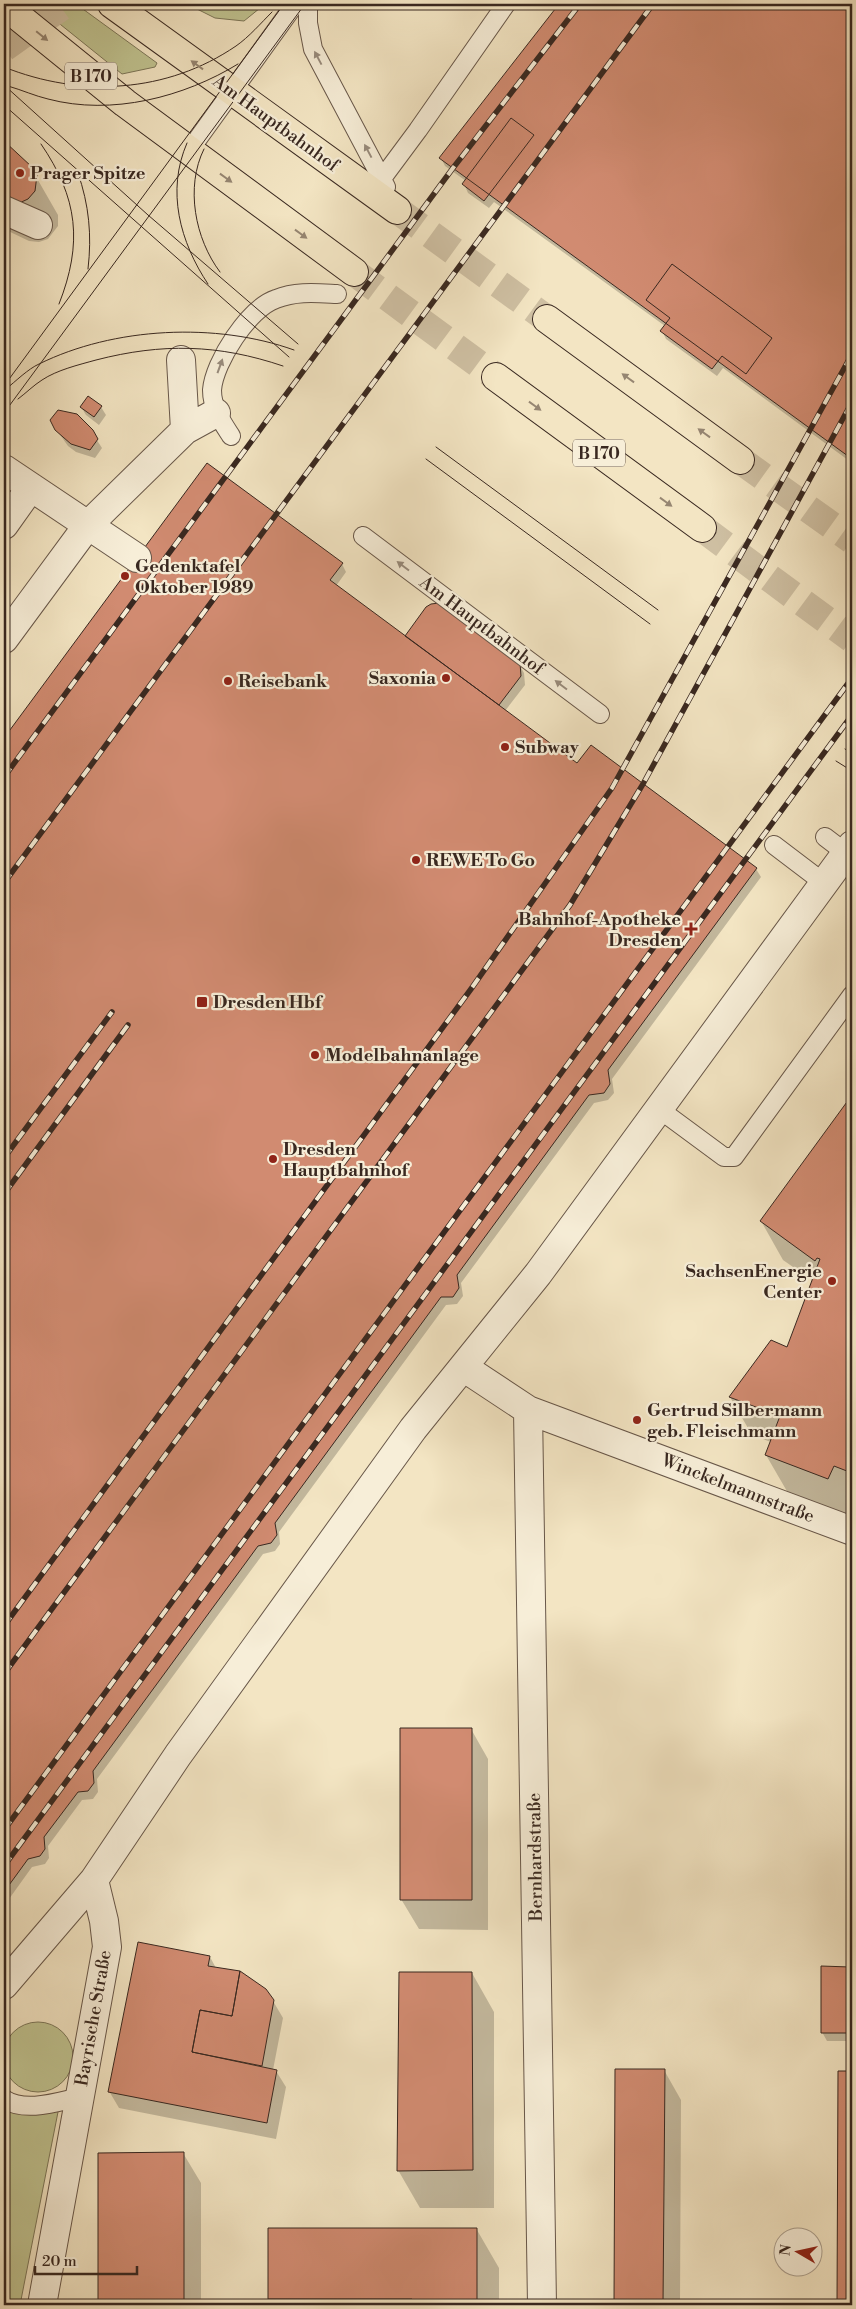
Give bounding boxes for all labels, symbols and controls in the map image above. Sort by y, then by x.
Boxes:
one-way arrow [35,30,48,41]
one-way arrow [314,51,322,65]
one-way arrow [190,60,204,70]
road number: B 170 [65,62,117,90]
street label: Am Hauptbahnhof [207,69,345,178]
one-way arrow [364,143,372,158]
place label: Prager Spitze [30,162,146,185]
marker: Prager Spitze [14,167,26,179]
one-way arrow [219,173,232,183]
one-way arrow [294,228,307,239]
one-way arrow [216,358,224,373]
one-way arrow [621,373,635,383]
one-way arrow [528,401,542,411]
one-way arrow [697,428,711,438]
road number: B 170 [573,439,625,466]
one-way arrow [659,497,673,507]
place label: Gedenktafel Oktober 1989 [135,555,254,599]
one-way arrow [396,561,410,571]
marker: Gedenktafel Oktober 1989 [119,570,131,582]
street label: Am Hauptbahnhof [414,570,550,681]
place label: Saxonia [369,667,436,690]
place label: Reisebank [238,670,328,693]
marker: Saxonia [440,672,452,684]
marker: Reisebank [222,675,234,687]
one-way arrow [555,679,568,690]
place label: Subway [515,736,580,759]
marker: Subway [499,741,511,753]
place label: REWE To Go [426,849,535,872]
marker: REWE To Go [410,854,422,866]
place label: Bahnhof-Apotheke Dresden [518,908,681,952]
marker: Bahnhof-Apotheke Dresden [685,923,697,935]
place label: Dresden Hbf [213,991,324,1014]
marker: Dresden Hbf [195,995,209,1009]
place label: Modelbahnanlage [325,1044,479,1067]
marker: Modelbahnanlage [309,1049,321,1061]
place label: Dresden Hauptbahnhof [283,1138,411,1182]
marker: Dresden Hauptbahnhof [267,1153,279,1165]
place label: SachsenEnergie Center [685,1260,822,1304]
marker: SachsenEnergie Center [826,1275,838,1287]
place label: Gertrud Silbermann geb. Fleischmann [647,1399,822,1443]
marker: Gertrud Silbermann geb. Fleischmann [631,1414,643,1426]
street label: Winckelmannstraße [657,1448,817,1528]
street label: Bernhardstraße [523,1792,548,1923]
street label: Bayrische Straße [70,1948,117,2089]
north arrow [774,2226,824,2276]
text: N [776,2243,796,2257]
scale bar [35,2244,138,2276]
text: 20 m [42,2252,77,2271]

